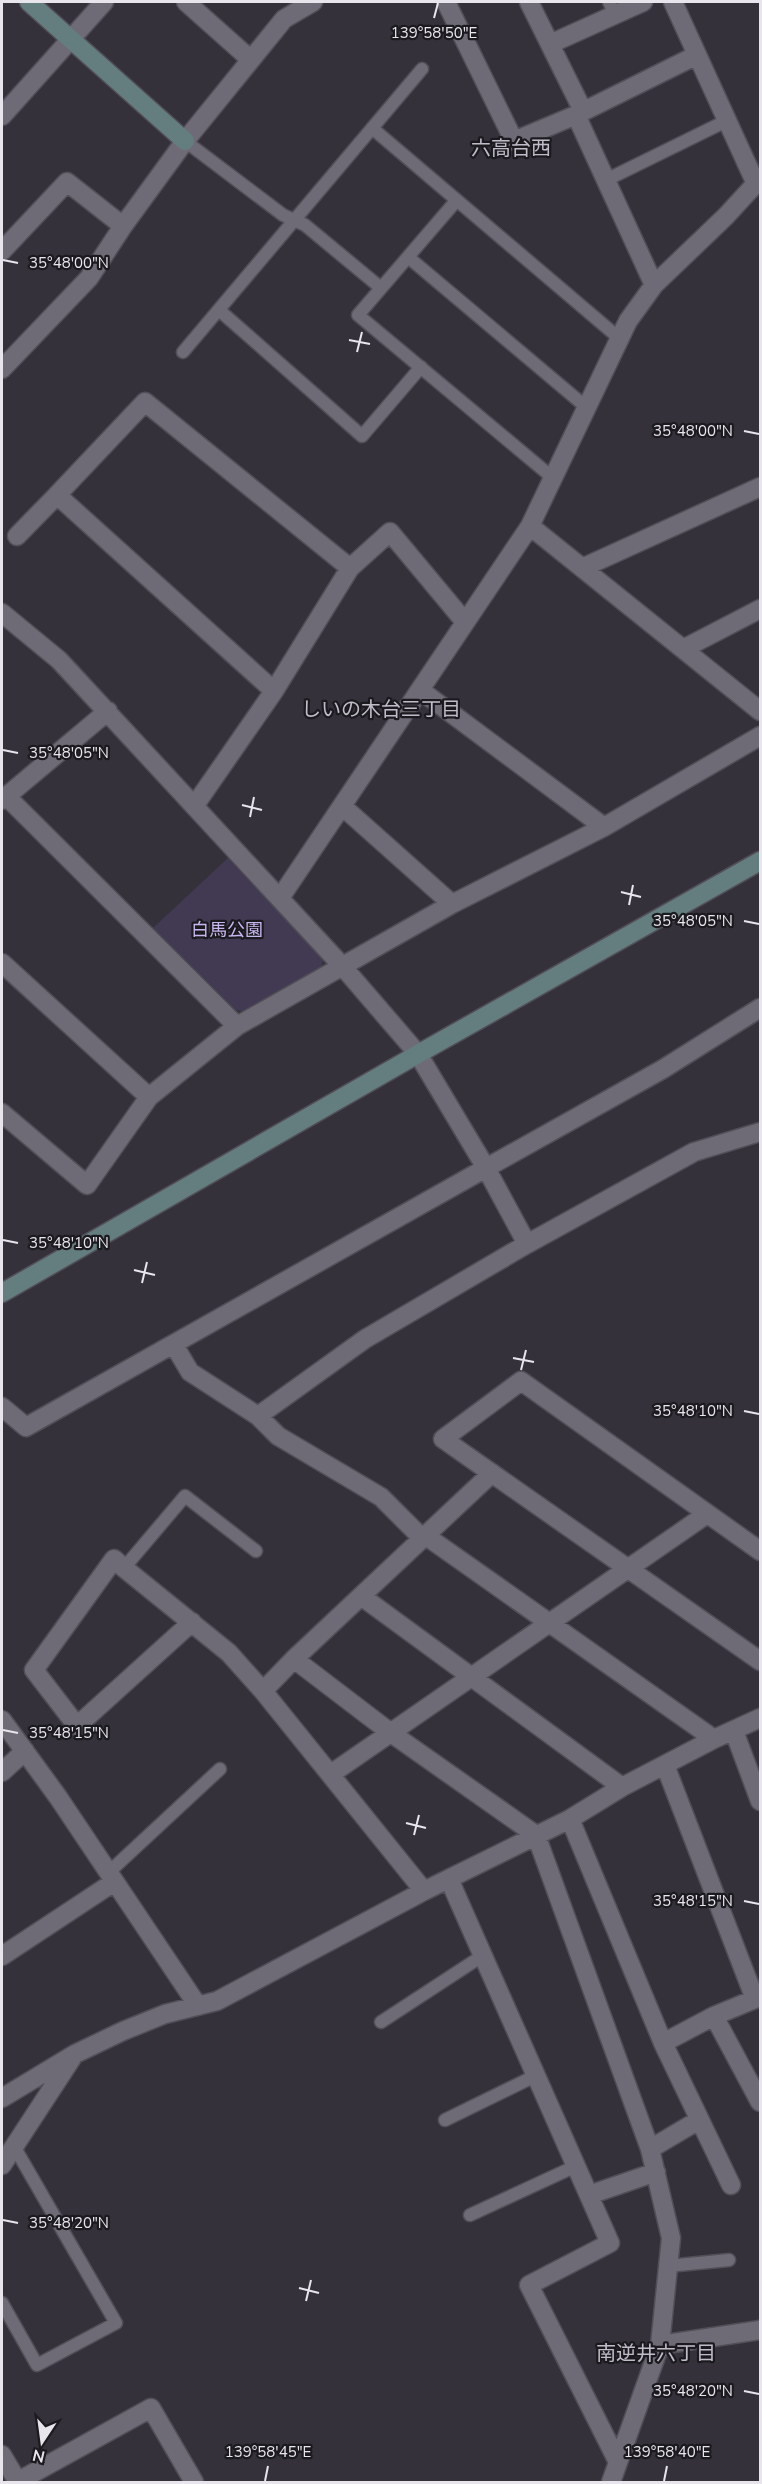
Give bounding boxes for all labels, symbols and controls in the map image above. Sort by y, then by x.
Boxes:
text: 139°58'50"E [391,23,477,43]
district label: 六高台西 [471,135,551,162]
text: 35°48'00"N [29,253,109,273]
text: 35°48'00"N [653,421,733,441]
district label: しいの木台三丁目 [301,696,461,723]
text: 35°48'05"N [29,743,109,763]
text: 35°48'05"N [653,911,733,931]
park label: 白馬公園 [191,918,263,942]
text: 35°48'10"N [29,1233,109,1253]
text: 35°48'10"N [653,1401,733,1421]
text: 35°48'15"N [29,1723,109,1743]
text: 35°48'15"N [653,1891,733,1911]
text: 35°48'20"N [29,2213,109,2233]
district label: 南逆井六丁目 [596,2340,716,2367]
text: 35°48'20"N [653,2381,733,2401]
north arrow [12,2412,72,2472]
text: 139°58'45"E [225,2442,311,2462]
text: 139°58'40"E [624,2442,710,2462]
text: N [31,2444,47,2468]

